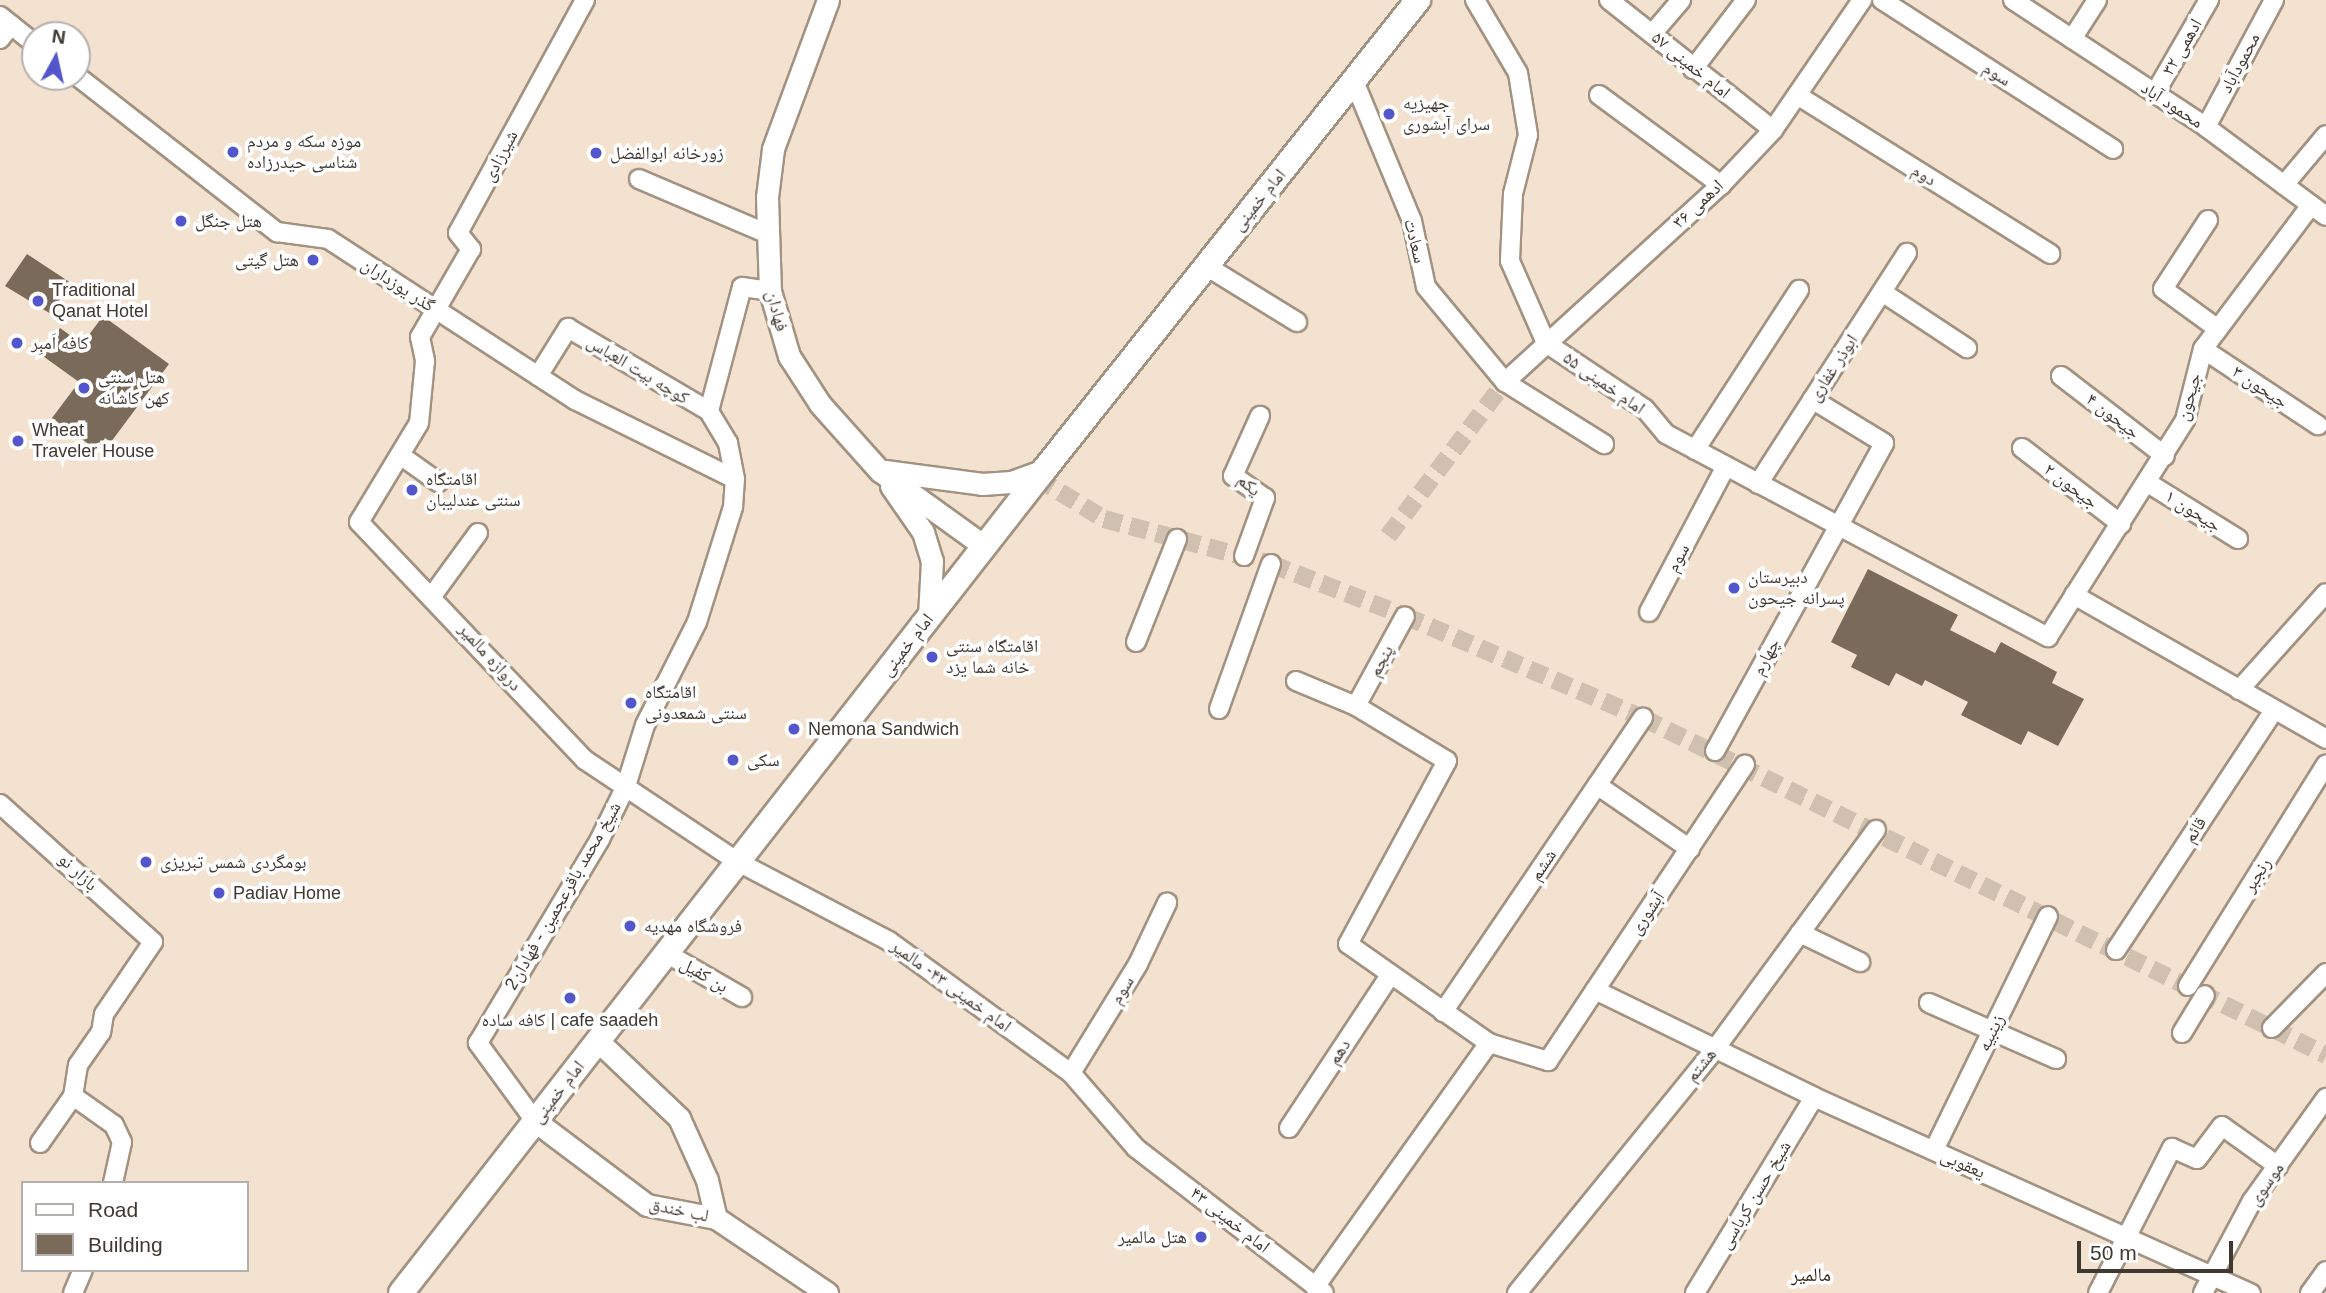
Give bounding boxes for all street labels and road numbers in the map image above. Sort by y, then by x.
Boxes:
street label: ادهمی ۳۲ [2157,15,2207,79]
street label: امام خمینی ۵۷ [1647,27,1735,103]
street label: محمودآباد [2215,29,2265,97]
street label: سوم [1979,57,2015,91]
street label: محمود آباد [2137,77,2207,133]
street label: شیرزادی [477,126,523,186]
street label: دوم [1908,159,1940,191]
street label: امام خمینی [1227,165,1291,235]
street label: ادهمی ۳۶ [1668,175,1728,233]
street label: سعادت [1399,216,1431,266]
street label: گذر يوزداران [357,253,439,317]
street label: فهادان [762,288,792,334]
street label: ابوذر غفاری [1803,330,1863,406]
street label: کوچه بيت العباس [583,331,693,409]
street label: امام خمینی ۵۵ [1559,347,1649,419]
street label: جیحون ۳ [2228,361,2292,413]
street label: جیحون [2172,371,2206,423]
street label: جیحون ۴ [2082,388,2144,444]
street label: جیحون ۲ [2040,459,2102,513]
street label: یکم [1233,469,1265,501]
street label: جیحون ۱ [2161,485,2225,537]
street label: سوم [1662,540,1694,576]
street label: امام خمینی [876,609,938,681]
street label: دروازه مالمیر [454,619,526,695]
street label: چهارم [1747,635,1785,679]
street label: پنجم [1364,641,1398,681]
street label: شیخ محمد باقرعجمین - فهادان2 [500,798,626,994]
street label: قائم [2179,813,2211,847]
street label: ششم [1525,845,1561,885]
street label: بازار نو [54,848,102,896]
street label: رنجبر [2238,854,2276,896]
street label: آبشوری [1625,887,1669,939]
street label: امام خمینی ۴۳- مالمیر [887,935,1015,1037]
street label: بن کفیل [676,953,732,997]
street label: سوم [1105,972,1139,1008]
street label: زینبیه [1973,1011,2009,1055]
street label: دهم [1323,1035,1355,1069]
street label: هشتم [1681,1044,1721,1086]
street label: امام خمینی [527,1056,589,1128]
street label: شیخ حسن کرباسی [1714,1137,1796,1253]
street label: یعقوبی [1937,1145,1989,1183]
street label: موسوی [2243,1158,2289,1210]
street label: امام خمینی ۴۳ [1186,1182,1274,1258]
street label: لب خندق [647,1193,711,1227]

